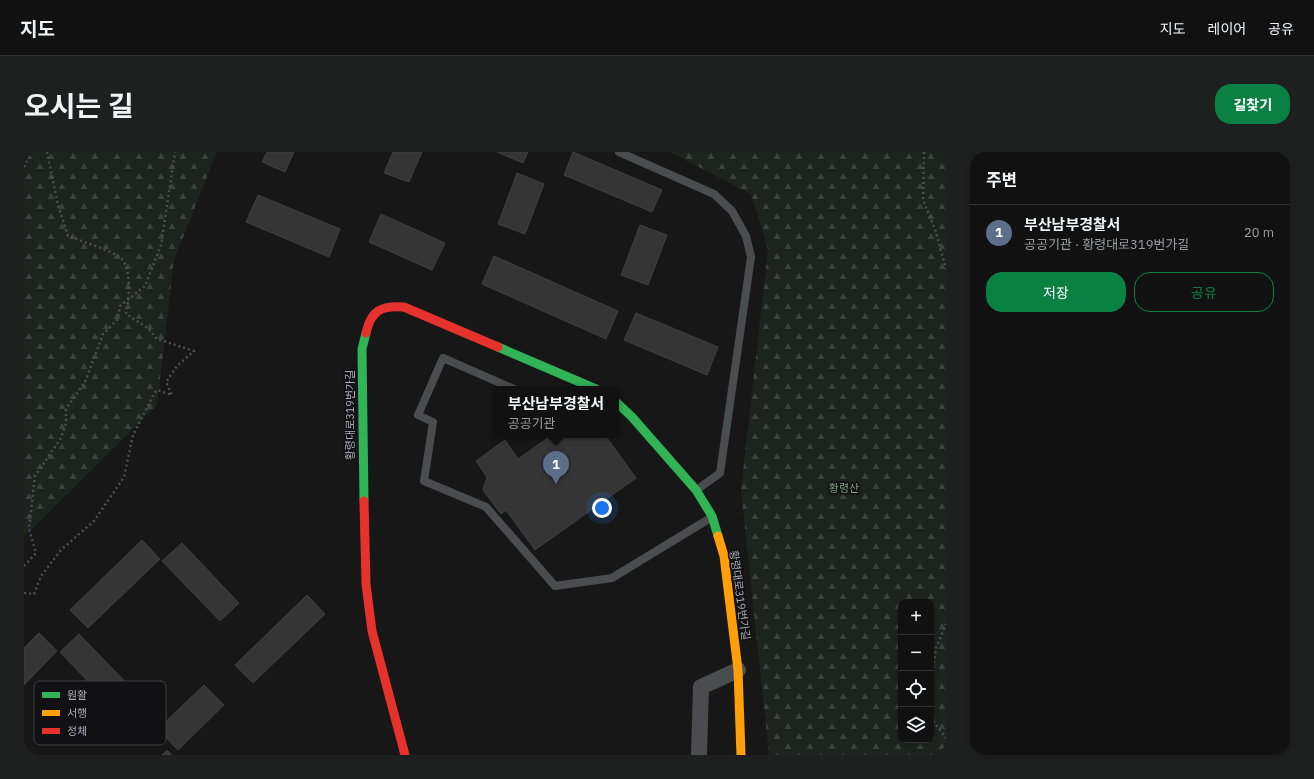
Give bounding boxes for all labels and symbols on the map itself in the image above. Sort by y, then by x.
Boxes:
street label: 황령대로319번가길 [343,370,357,460]
pin: 1 [543,451,569,484]
park label: 황령산 [829,481,859,495]
your location [592,498,612,518]
street label: 황령대로319번가길 [727,549,753,641]
legend [34,681,166,745]
text: 원활 [67,688,87,702]
text: 서행 [67,706,87,720]
text: 정체 [67,724,87,738]

